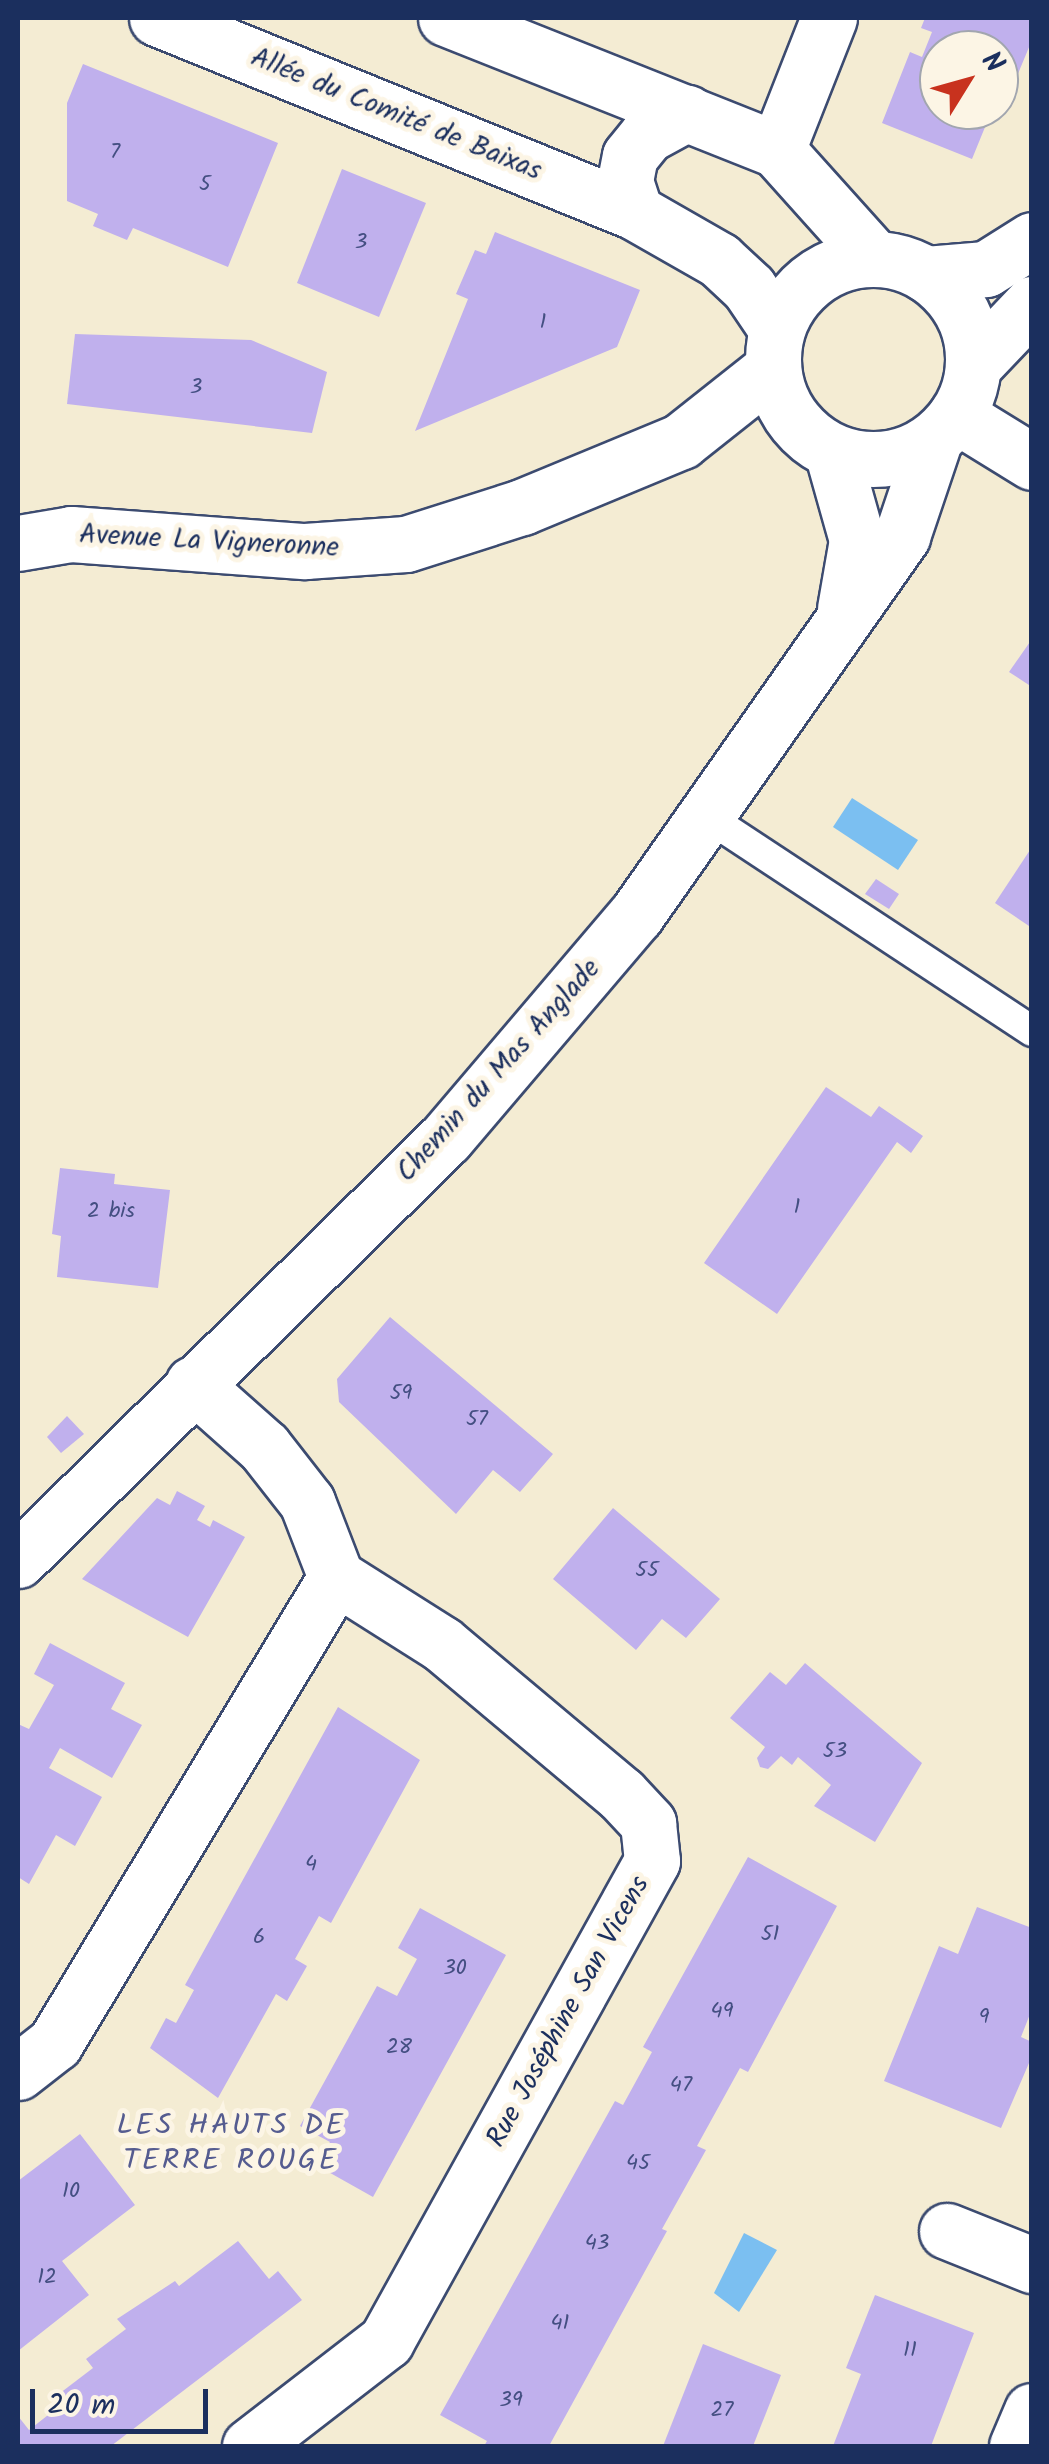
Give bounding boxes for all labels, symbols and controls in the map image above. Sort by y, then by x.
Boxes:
north arrow [919,30,1019,130]
street label: Allée du Comité de Baixas [246,41,546,189]
text: N [968,42,1015,83]
house number: 7 [110,140,120,166]
house number: 5 [199,172,211,198]
house number: 3 [355,230,367,256]
house number: 1 [540,310,546,336]
house number: 3 [190,375,202,401]
street label: Avenue La Vigneronne [78,518,340,566]
street label: Chemin du Mas Anglade [390,953,608,1189]
house number: 1 [794,1195,800,1221]
house number: 2 bis [87,1199,135,1225]
house number: 59 [390,1381,412,1407]
house number: 57 [466,1407,488,1433]
house number: 55 [635,1558,659,1584]
house number: 53 [823,1739,847,1765]
house number: 4 [305,1852,317,1878]
street label: Rue Joséphine San Vicens [480,1870,658,2154]
house number: 51 [761,1922,779,1948]
house number: 6 [253,1925,265,1951]
house number: 30 [443,1956,467,1982]
house number: 49 [711,1999,733,2025]
house number: 9 [979,2005,989,2031]
house number: 28 [386,2035,412,2061]
house number: 47 [670,2073,692,2099]
district label: LES HAUTS DE TERRE ROUGE [116,2108,346,2178]
house number: 45 [626,2151,650,2177]
house number: 10 [62,2179,80,2205]
house number: 43 [585,2231,609,2257]
house number: 12 [37,2265,57,2291]
house number: 41 [550,2311,570,2337]
house number: 11 [903,2338,917,2364]
scale bar [35,2369,212,2431]
text: 20 m [47,2382,115,2430]
house number: 39 [499,2388,523,2414]
house number: 27 [711,2398,733,2424]

